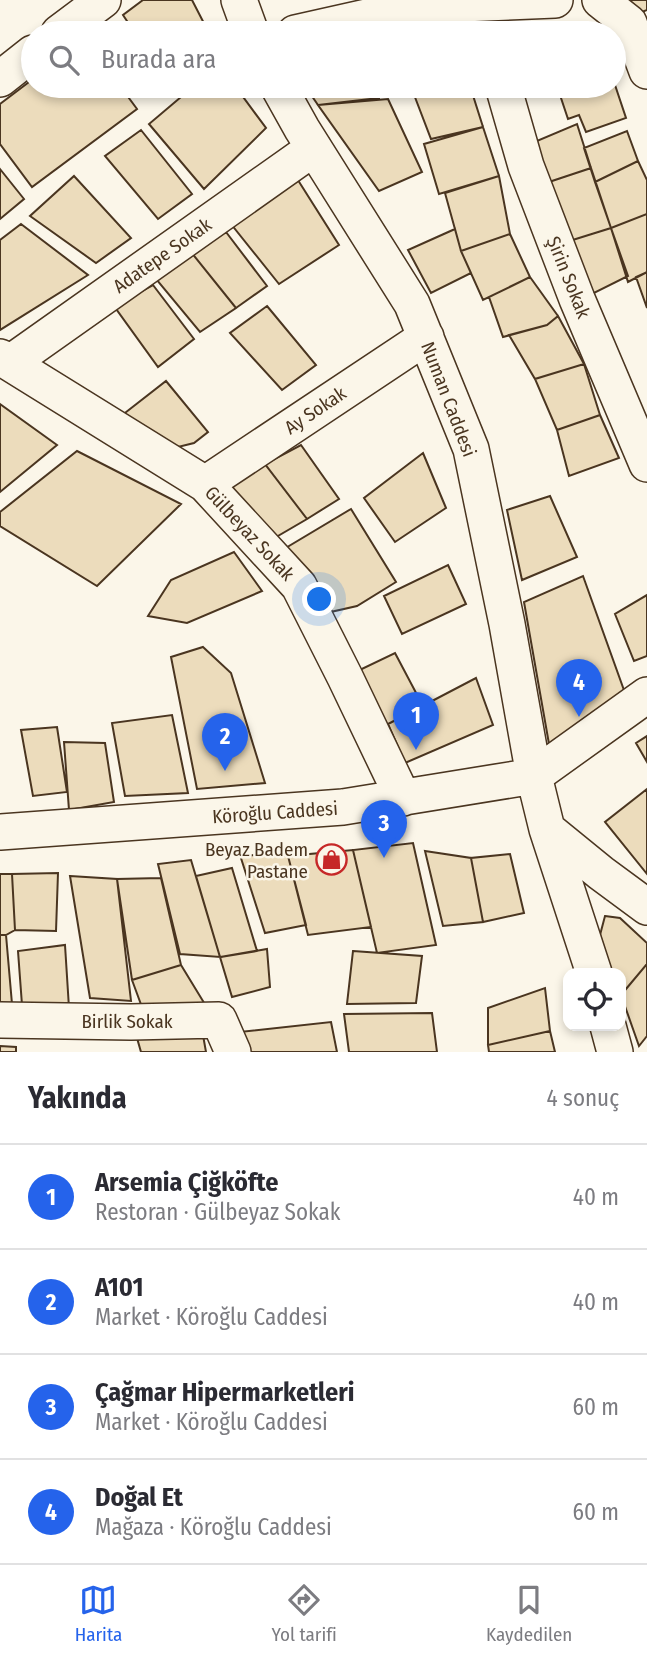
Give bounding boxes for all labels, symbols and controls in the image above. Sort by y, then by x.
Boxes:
search box [21,21,626,98]
icon: search [45,41,83,79]
text: Burada ara [101,44,216,75]
street label: Adatepe Sokak [109,213,216,298]
street label: Şirin Sokak [542,233,595,322]
street label: Numan Caddesi [416,338,481,460]
street label: Ay Sokak [280,381,350,439]
street label: Gülbeyaz Sokak [200,481,299,585]
your location [302,582,336,616]
pin: 4 [556,659,602,717]
pin: 1 [393,692,439,750]
pin: 2 [202,713,248,771]
street label: Köroğlu Caddesi [212,797,339,828]
pin: 3 [361,800,407,858]
place label: Beyaz Badem Pastane [205,838,308,883]
shop icon: Beyaz Badem Pastane [314,843,348,877]
map controls [563,968,626,1031]
button: locate [563,968,626,1031]
street label: Birlik Sokak [81,1010,173,1033]
text: Yakında [28,1080,127,1116]
text: 4 sonuç [547,1084,619,1112]
text: Arsemia Çiğköfte [95,1167,278,1198]
text: 1 [46,1183,56,1211]
text: 40 m [573,1183,619,1211]
text: Restoran · Gülbeyaz Sokak [95,1198,340,1226]
text: A101 [95,1272,143,1303]
text: 2 [46,1288,56,1316]
text: 40 m [573,1288,619,1316]
text: Market · Köroğlu Caddesi [95,1303,328,1331]
text: Çağmar Hipermarketleri [95,1377,354,1408]
text: 3 [46,1393,56,1421]
text: 60 m [573,1393,619,1421]
text: Market · Köroğlu Caddesi [95,1408,328,1436]
text: Doğal Et [95,1482,183,1513]
text: 4 [45,1498,57,1526]
text: 60 m [573,1498,619,1526]
text: Mağaza · Köroğlu Caddesi [95,1513,332,1541]
tab: Harita [75,1581,122,1646]
tab: Yol tarifi [272,1581,337,1646]
tab: Kaydedilen [486,1581,572,1646]

